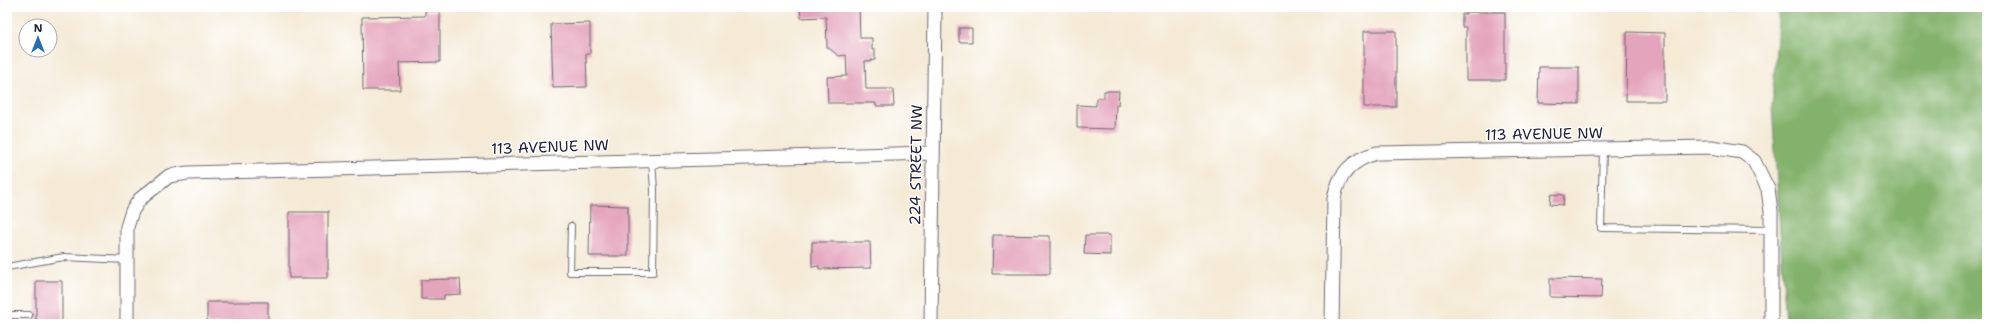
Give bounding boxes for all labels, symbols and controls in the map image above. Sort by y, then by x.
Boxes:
north arrow [18,18,58,58]
text: N [34,21,43,36]
street label: 224 STREET NW [905,104,927,226]
street label: 113 AVENUE NW [1485,123,1603,145]
street label: 113 AVENUE NW [491,135,609,159]

